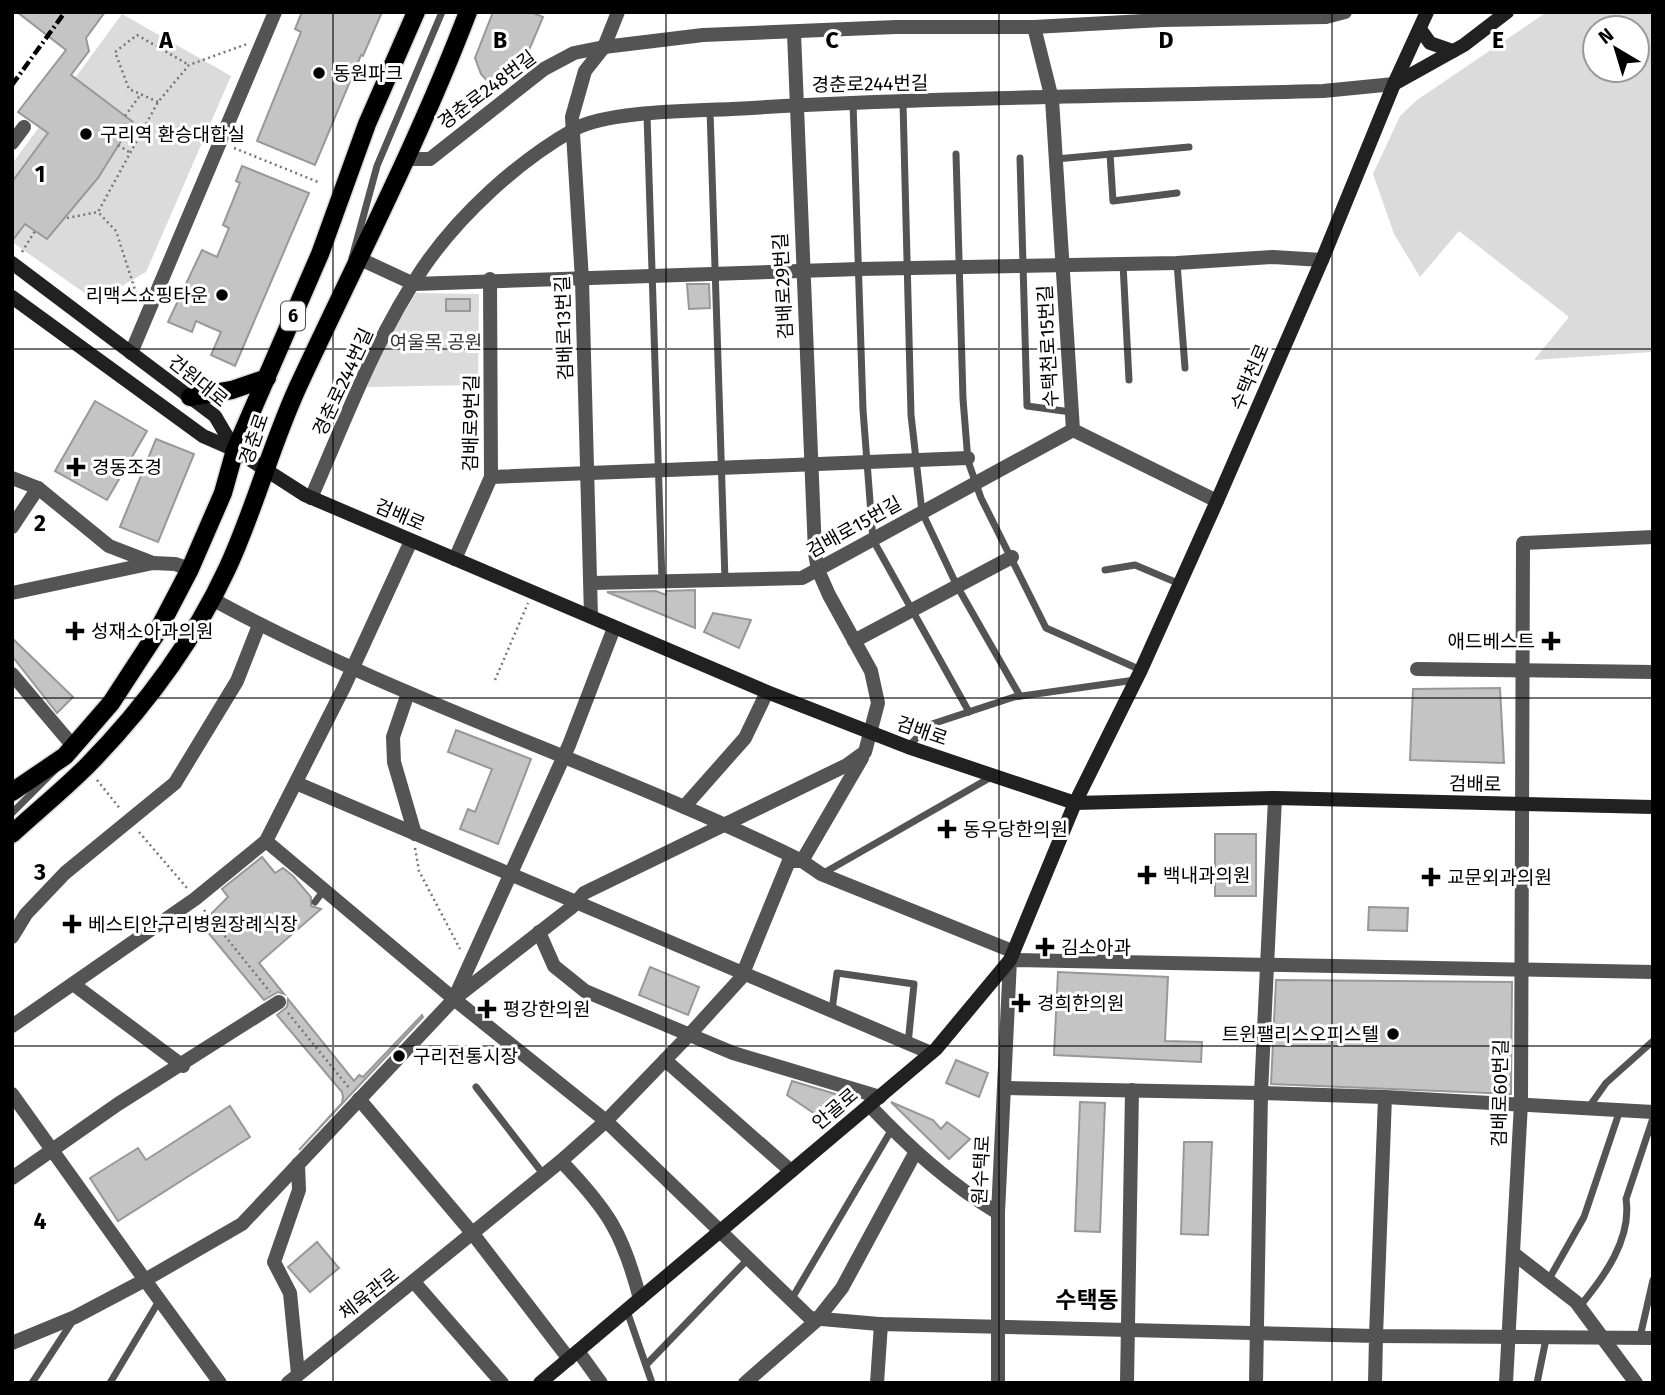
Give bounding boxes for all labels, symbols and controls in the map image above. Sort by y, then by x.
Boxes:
north arrow [1581,14,1651,84]
text: N [1594,23,1618,49]
text: A [158,26,173,54]
text: B [493,26,507,54]
text: C [825,26,839,54]
text: D [1159,26,1174,54]
text: E [1492,26,1504,54]
street label: 경춘로248번길 [433,46,541,134]
place label: 동원파크 [333,62,403,85]
marker: 동원파크 [311,65,327,81]
street label: 경춘로244번길 [812,71,928,97]
place label: 구리역 환승대합실 [100,123,245,146]
marker: 구리역 환승대합실 [78,126,94,142]
text: 1 [35,160,45,188]
street label: 검배로29번길 [769,232,797,340]
street label: 검배로13번길 [551,275,577,381]
place label: 리맥스쇼핑타운 [86,284,208,307]
street label: 수택천로15번길 [1033,284,1063,408]
marker: 리맥스쇼핑타운 [214,287,230,303]
road number: 6 [281,302,305,330]
street label: 경춘로244번길 [308,324,378,440]
park label: 여울목 공원 [390,331,482,354]
street label: 수택천로 [1226,340,1274,414]
street label: 건원대로 [164,350,232,412]
street label: 검배로9번길 [459,374,483,472]
street label: 경춘로 [235,410,273,468]
place label: 경동조경 [92,456,162,479]
marker: 경동조경 [66,457,86,477]
street label: 검배로15번길 [802,491,906,563]
street label: 검배로 [371,494,429,536]
text: 2 [34,509,46,537]
place label: 성재소아과의원 [91,620,213,643]
marker: 성재소아과의원 [65,621,85,641]
place label: 애드베스트 [1448,630,1535,653]
marker: 애드베스트 [1541,631,1561,651]
street label: 검배로 [893,712,951,750]
street label: 검배로 [1449,772,1501,796]
place label: 동우당한의원 [963,818,1068,841]
marker: 동우당한의원 [937,819,957,839]
text: 3 [33,858,46,886]
place label: 백내과의원 [1163,864,1250,887]
marker: 백내과의원 [1137,865,1157,885]
place label: 교문외과의원 [1447,866,1552,889]
marker: 교문외과의원 [1421,867,1441,887]
place label: 베스티안구리병원장례식장 [88,913,298,936]
marker: 베스티안구리병원장례식장 [62,914,82,934]
place label: 김소아과 [1061,936,1131,959]
marker: 김소아과 [1035,937,1055,957]
place label: 경희한의원 [1037,992,1124,1015]
marker: 경희한의원 [1011,993,1031,1013]
place label: 평강한의원 [503,998,590,1021]
marker: 평강한의원 [477,999,497,1019]
place label: 트윈팰리스오피스텔 [1222,1023,1379,1046]
marker: 트윈팰리스오피스텔 [1385,1026,1401,1042]
street label: 검배로60번길 [1488,1039,1512,1147]
place label: 구리전통시장 [413,1045,518,1068]
marker: 구리전통시장 [391,1048,407,1064]
street label: 안골로 [808,1083,862,1135]
street label: 원수택로 [968,1134,994,1206]
text: 4 [34,1207,47,1235]
street label: 체육관로 [334,1263,404,1325]
district label: 수택동 [1055,1286,1119,1314]

